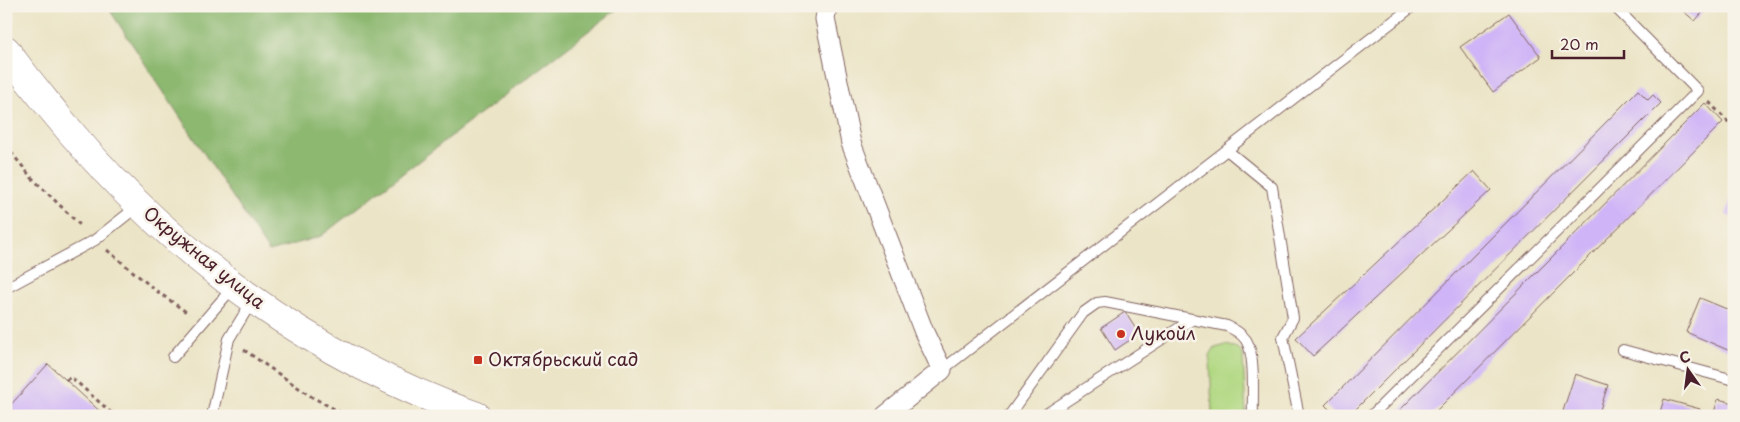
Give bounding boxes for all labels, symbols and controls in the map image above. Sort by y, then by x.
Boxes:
scale bar [1552,28,1625,60]
text: 20 m [1560,32,1599,55]
street label: Окружная улица [138,199,272,315]
place label: Лукойл [1131,319,1196,346]
marker: Лукойл [1115,328,1127,340]
north arrow [1662,344,1712,394]
place label: Октябрьский сад [488,345,638,372]
text: С [1677,345,1692,368]
marker: Октябрьский сад [472,354,484,366]

